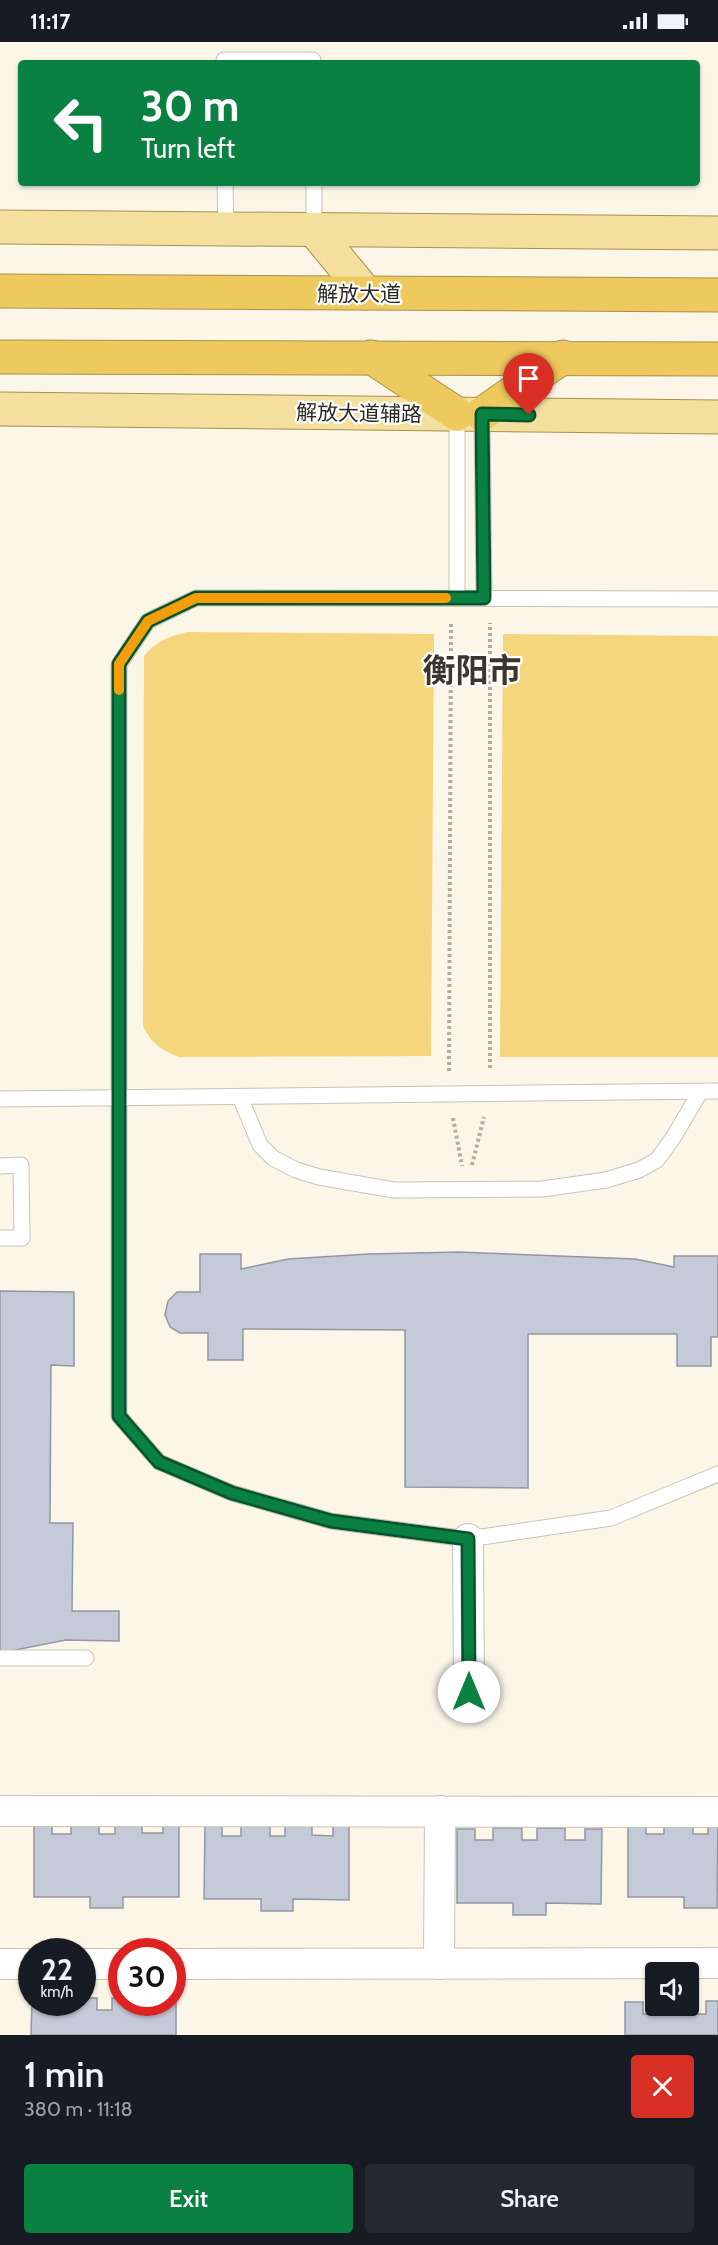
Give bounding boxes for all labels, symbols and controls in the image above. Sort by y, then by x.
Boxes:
text: 11:17 [30,8,70,35]
text: 30 m [141,80,239,132]
icon: left [42,84,120,162]
text: Turn left [141,132,235,165]
street label: 解放大道 [317,281,401,306]
pin [503,353,554,415]
icon: arrive [512,362,545,395]
street label: 解放大道辅路 [296,399,422,427]
district label: 衡阳市 [423,650,522,690]
position arrow [437,1660,501,1724]
speed limit sign: 30 [108,1938,186,2016]
text: 22 [41,1951,73,1988]
map controls [645,1962,699,2016]
button: sound [645,1962,699,2016]
text: km/h [41,1983,73,2001]
text: 1 min [24,2052,104,2096]
button: close [631,2055,694,2118]
text: 380 m · 11:18 [24,2097,133,2121]
button: Exit [24,2164,353,2233]
button: Share [365,2164,694,2233]

